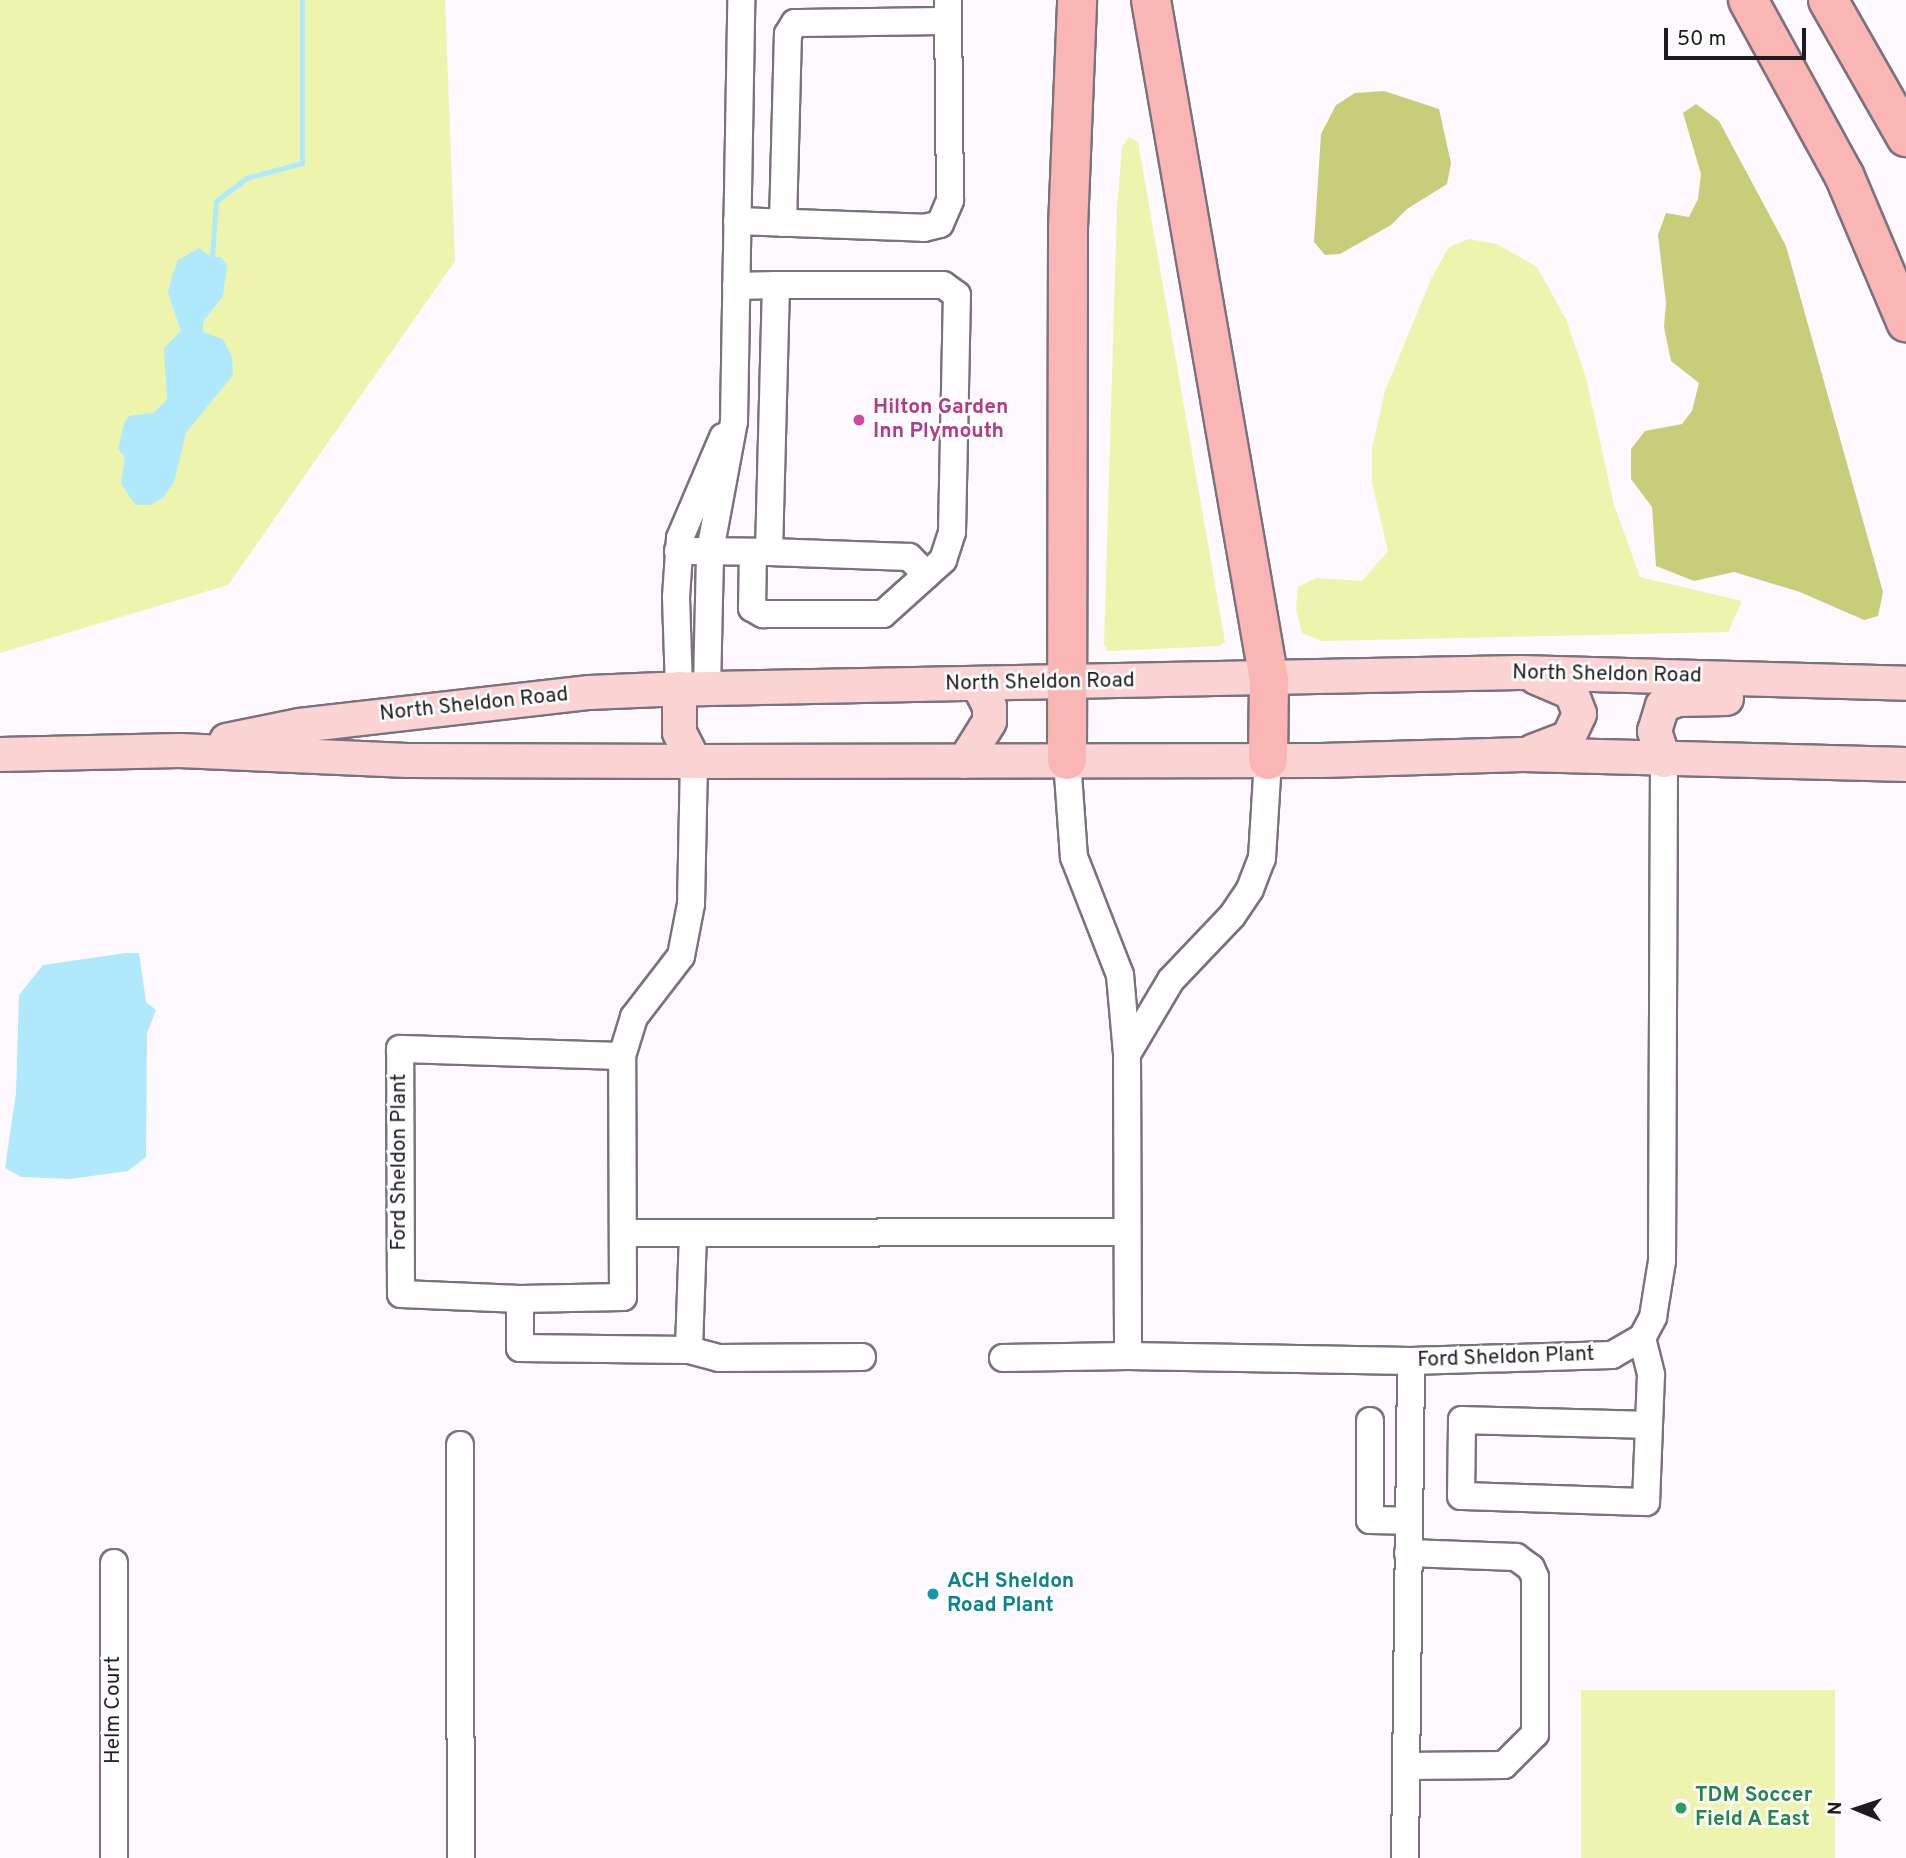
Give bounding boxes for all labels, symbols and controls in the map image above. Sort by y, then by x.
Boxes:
scale bar [1668,14,1810,58]
text: 50 m [1677,26,1726,53]
place label: Hilton Garden Inn Plymouth [873,395,1008,445]
marker: Hilton Garden Inn Plymouth [851,412,867,428]
street label: North Sheldon Road [1512,661,1702,689]
street label: North Sheldon Road [945,669,1135,697]
street label: North Sheldon Road [378,683,570,727]
street label: Ford Sheldon Plant [387,1073,413,1251]
street label: Ford Sheldon Plant [1417,1342,1595,1374]
place label: ACH Sheldon Road Plant [947,1569,1074,1619]
marker: ACH Sheldon Road Plant [925,1586,941,1602]
street label: Helm Court [101,1656,127,1764]
north arrow [1822,1774,1892,1844]
place label: TDM Soccer Field A East [1695,1783,1812,1833]
marker: TDM Soccer Field A East [1673,1800,1689,1816]
text: N [1824,1801,1848,1816]

